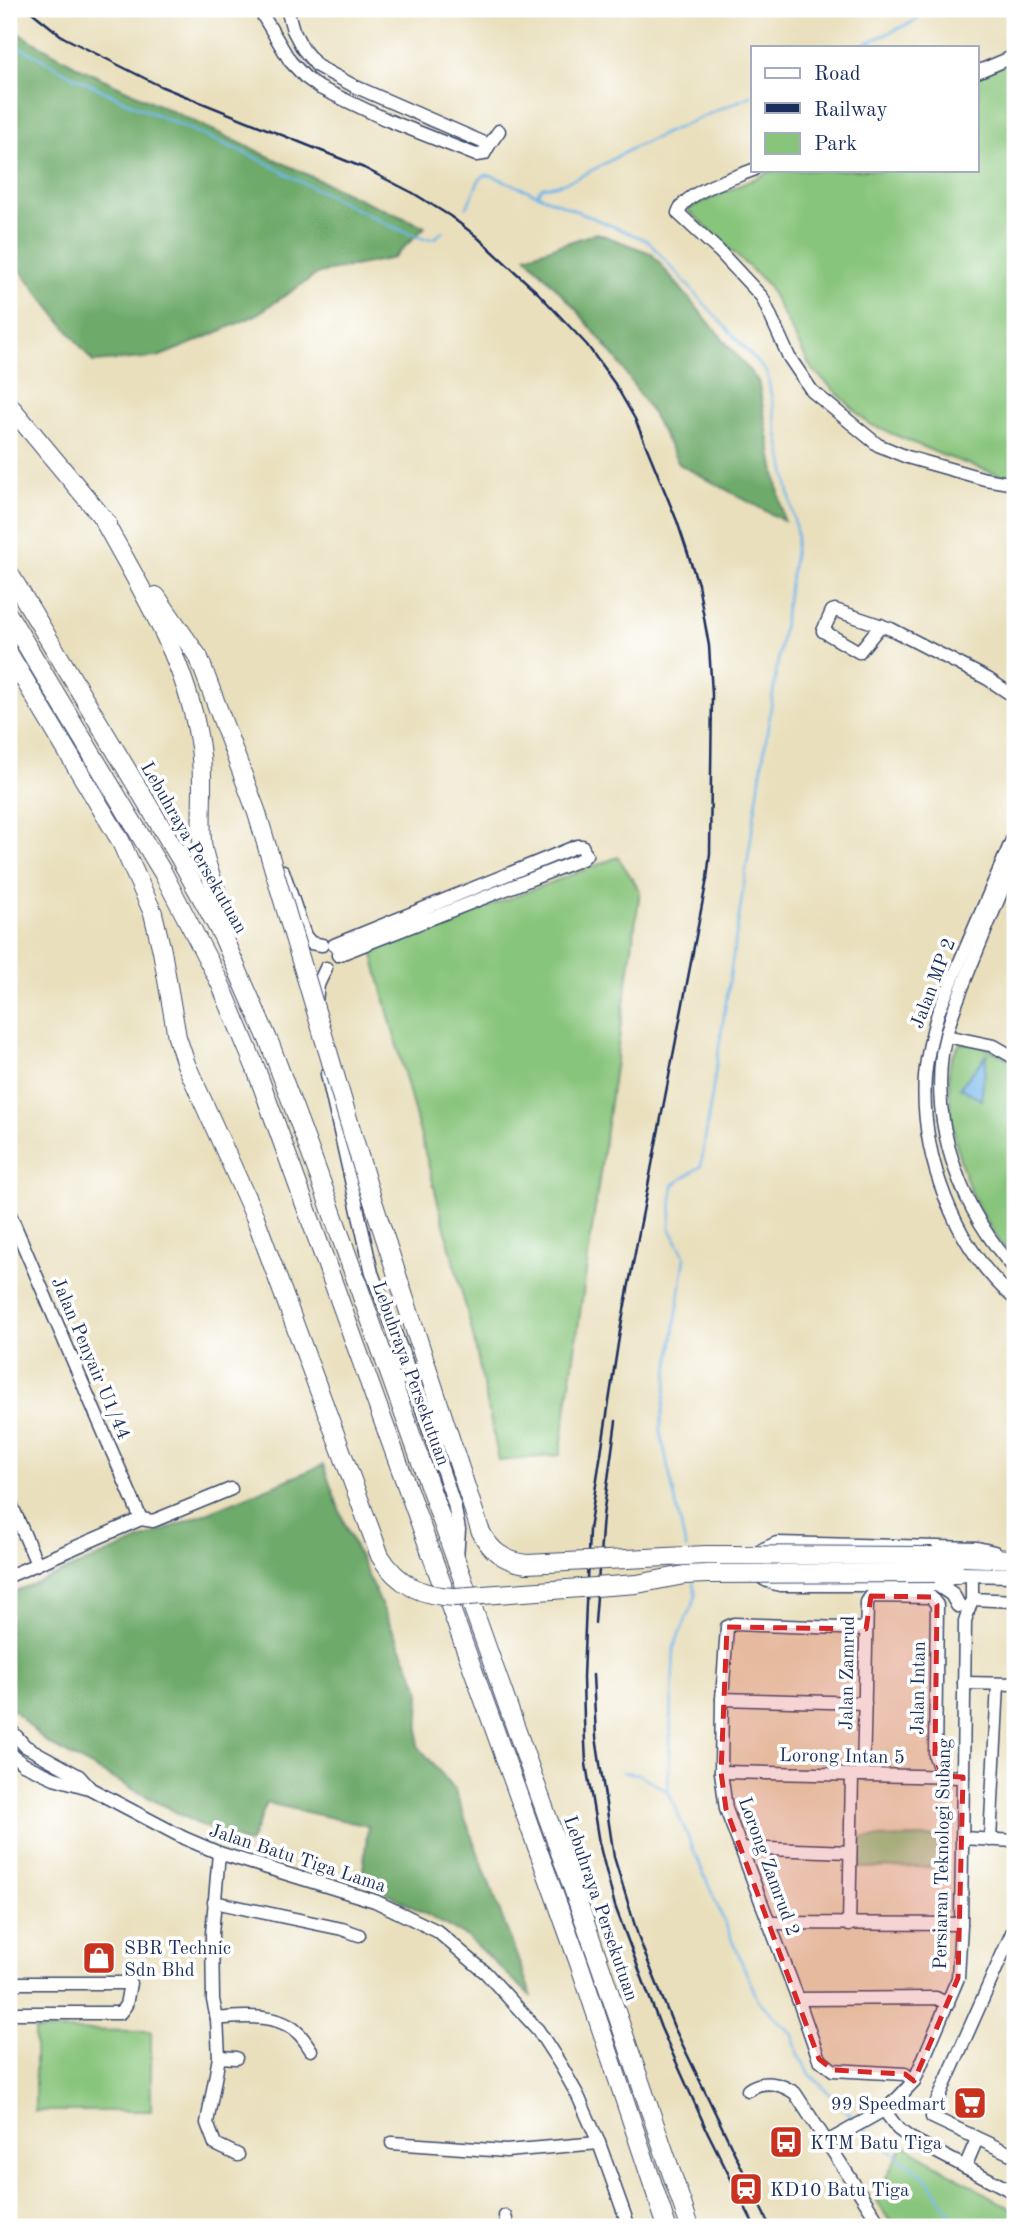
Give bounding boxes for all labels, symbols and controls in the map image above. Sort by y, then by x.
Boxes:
legend [751,46,978,172]
text: Road [814,64,861,85]
text: Railway [814,100,888,121]
text: Park [814,134,857,155]
street label: Lebuhraya Persekutuan [136,759,250,937]
street label: Jalan MP 2 [908,936,960,1032]
street label: Jalan Penyair U1/44 [47,1275,132,1443]
street label: Lebuhraya Persekutuan [367,1279,452,1469]
street label: Jalan Zamrud [838,1616,859,1730]
street label: Jalan Intan [909,1641,930,1735]
street label: Persiaran Teknologi Subang [932,1737,955,1970]
street label: Lorong Intan 5 [779,1747,905,1768]
street label: Lorong Zamrud 2 [734,1795,802,1939]
street label: Lebuhraya Persekutuan [559,1814,640,2004]
street label: Jalan Batu Tiga Lama [207,1822,389,1897]
shop icon: SBR Technic Sdn Bhd [80,1939,118,1977]
place label: SBR Technic Sdn Bhd [124,1940,231,1981]
supermarket icon: 99 Speedmart [951,2084,989,2122]
place label: 99 Speedmart [831,2096,946,2115]
bus stop icon: KTM Batu Tiga [767,2123,805,2161]
place label: KTM Batu Tiga [810,2135,943,2154]
station icon: KD10 Batu Tiga [727,2170,765,2208]
place label: KD10 Batu Tiga [770,2182,910,2201]

